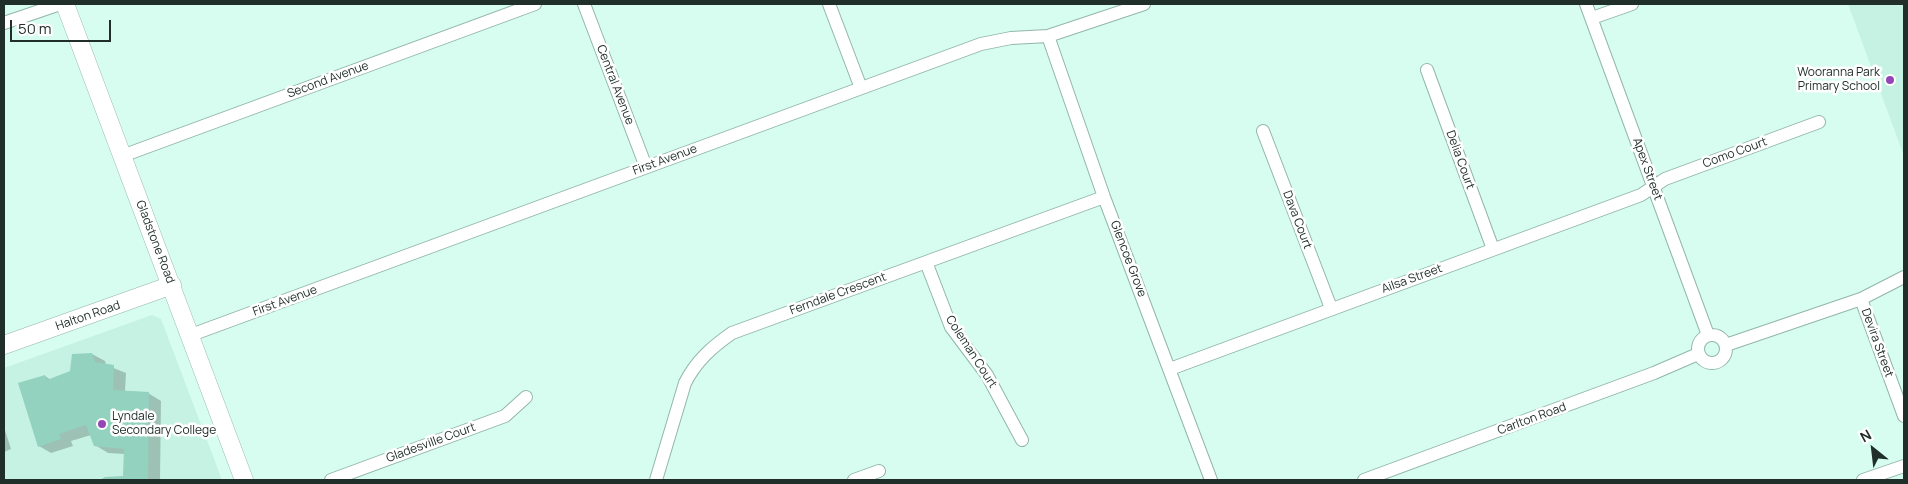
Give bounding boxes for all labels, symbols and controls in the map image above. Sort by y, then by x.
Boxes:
scale bar [12,10,114,42]
text: 50 m [18,18,52,39]
street label: Central Avenue [593,43,637,127]
street label: Second Avenue [285,59,371,101]
place label: Wooranna Park Primary School [1797,66,1880,94]
marker: Wooranna Park Primary School [1884,74,1896,86]
street label: Delia Court [1443,129,1477,191]
street label: Como Court [1701,135,1769,171]
street label: Apex Street [1629,136,1665,202]
street label: First Avenue [631,142,699,178]
street label: Dava Court [1279,189,1315,251]
street label: Gladstone Road [133,198,177,286]
street label: Glencoe Grove [1107,219,1149,299]
street label: Ailsa Street [1380,261,1444,297]
street label: Ferndale Crescent [788,270,888,318]
street label: First Avenue [251,283,319,319]
street label: Halton Road [54,298,122,334]
street label: Devira Street [1858,307,1896,379]
street label: Coleman Court [942,313,1000,391]
street label: Carlton Road [1496,400,1568,438]
place label: Lyndale Secondary College [112,410,216,438]
marker: Lyndale Secondary College [96,418,108,430]
street label: Gladesville Court [384,420,478,466]
north arrow [1848,424,1898,474]
text: N [1856,425,1874,446]

